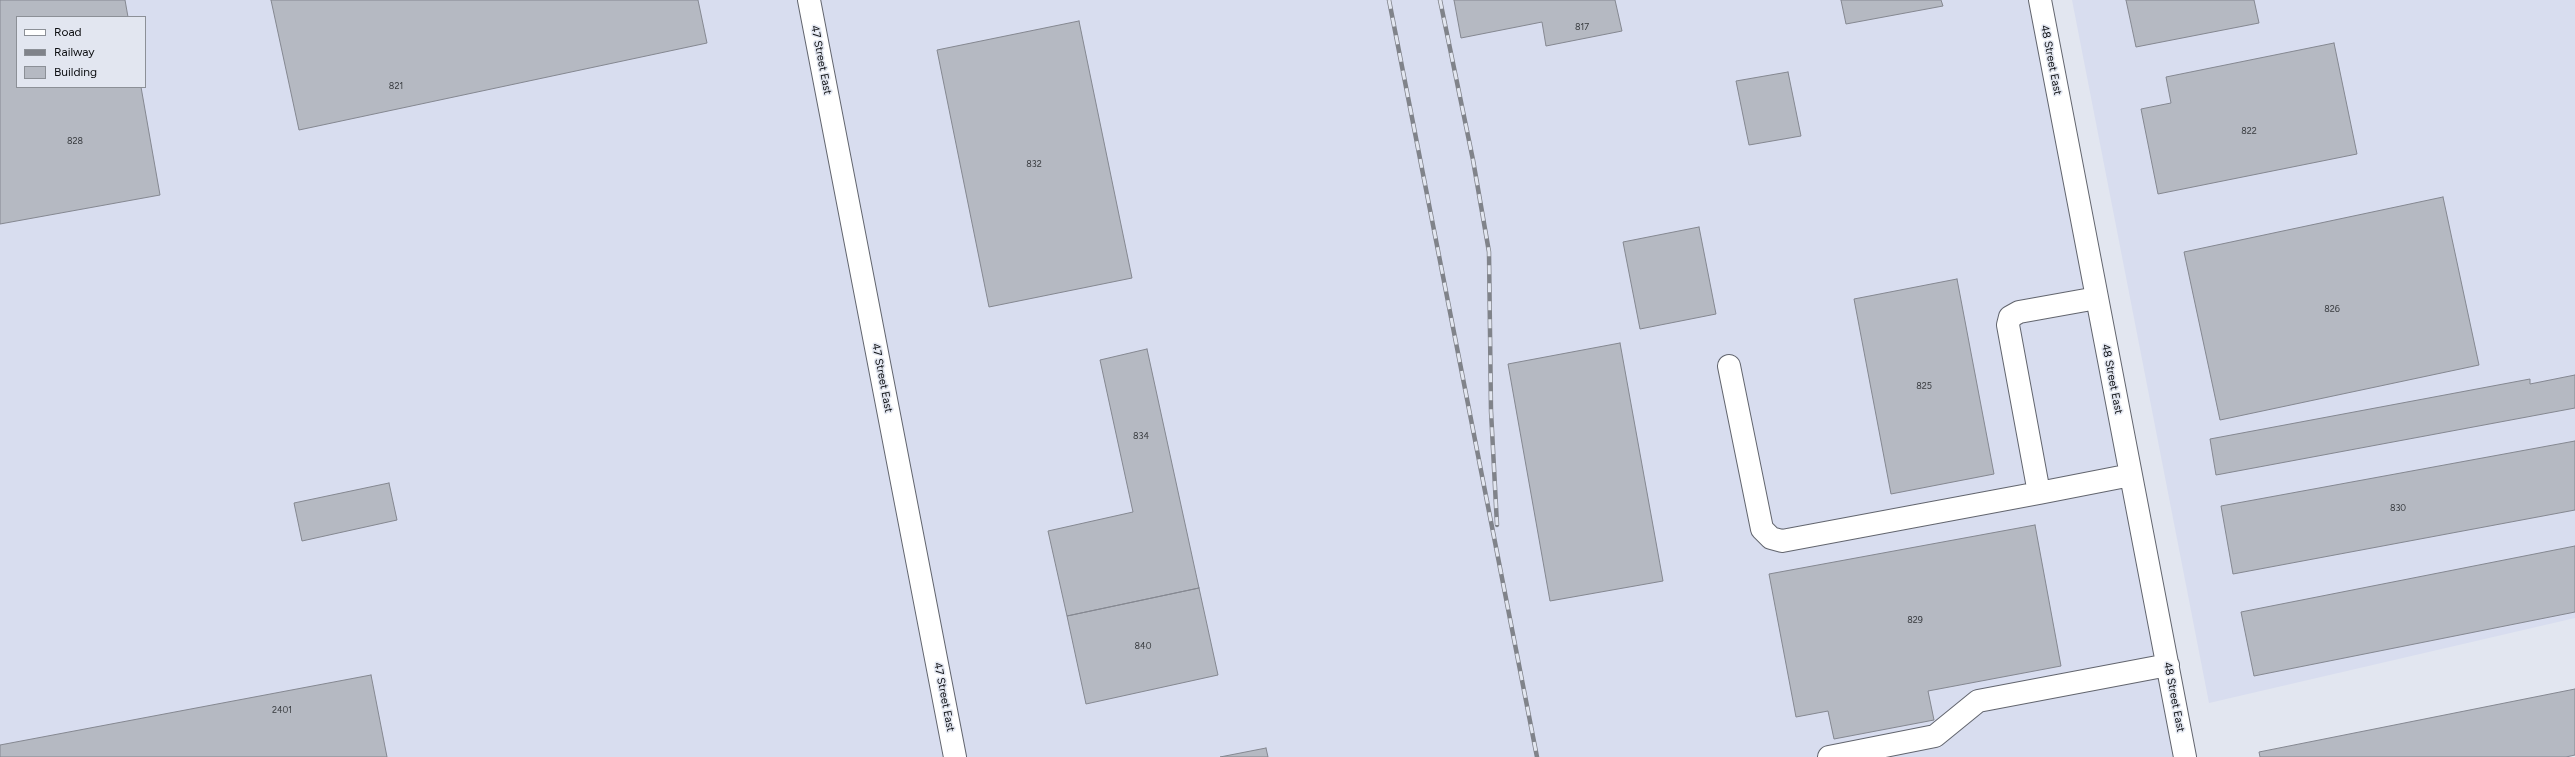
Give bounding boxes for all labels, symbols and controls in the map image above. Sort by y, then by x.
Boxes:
legend [16,16,146,88]
house number: 817 [1575,22,1589,32]
street label: 47 Street East [808,24,834,96]
street label: 48 Street East [2038,24,2064,96]
text: Road [54,25,82,39]
text: Railway [54,45,95,59]
text: Building [54,65,97,79]
house number: 821 [389,81,403,91]
house number: 822 [2241,126,2257,136]
house number: 828 [67,136,83,146]
house number: 832 [1026,159,1042,169]
house number: 826 [2324,304,2340,314]
street label: 47 Street East [869,342,895,414]
street label: 48 Street East [2099,343,2125,415]
house number: 825 [1916,381,1932,391]
house number: 834 [1133,431,1149,441]
house number: 830 [2390,503,2406,513]
house number: 829 [1907,615,1923,625]
house number: 840 [1135,641,1151,651]
street label: 47 Street East [931,661,957,733]
street label: 48 Street East [2161,661,2187,733]
house number: 2401 [272,705,292,715]

